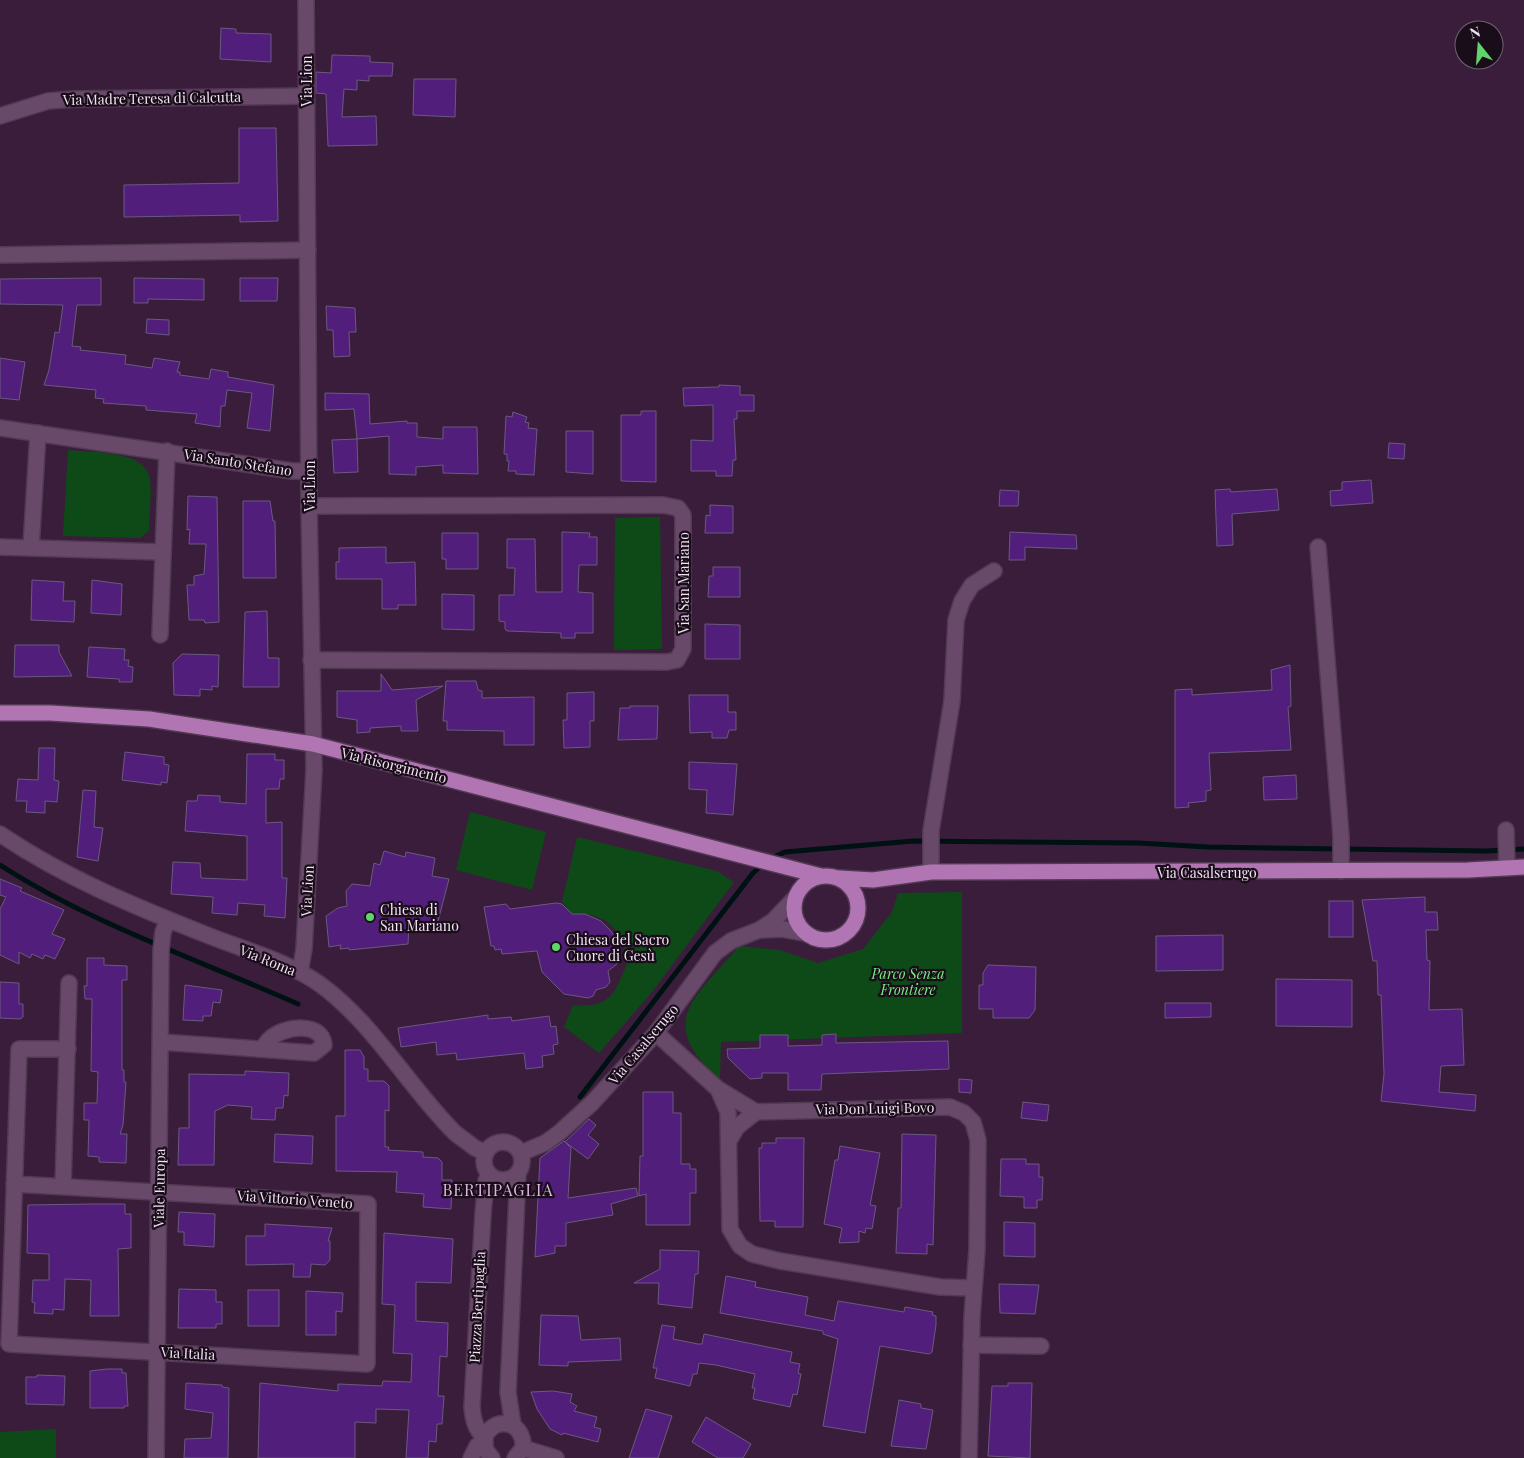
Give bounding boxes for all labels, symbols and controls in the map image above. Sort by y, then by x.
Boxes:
north arrow [1454,20,1504,70]
text: N [1467,22,1483,43]
street label: Via Lion [297,55,316,108]
street label: Via Madre Teresa di Calcutta [62,87,241,109]
street label: Via Santo Stefano [182,444,294,480]
street label: Via Lion [300,460,319,513]
street label: Via San Mariano [674,532,693,635]
street label: Via Risorgimento [338,742,449,787]
street label: Via Casalserugo [1156,863,1257,882]
street label: Via Lion [296,864,318,918]
place label: Chiesa di San Mariano [380,900,459,935]
marker: Chiesa di San Mariano [364,911,376,923]
place label: Chiesa del Sacro Cuore di Gesù [566,930,670,965]
street label: Via Roma [236,940,299,980]
marker: Chiesa del Sacro Cuore di Gesù [550,941,562,953]
park label: Parco Senza Frontiere [871,964,944,999]
street label: Via Casalserugo [603,1000,682,1089]
street label: Via Don Luigi Bovo [815,1097,935,1119]
street label: Viale Europa [149,1148,169,1229]
district label: BERTIPAGLIA [442,1179,554,1200]
street label: Via Vittorio Veneto [235,1185,354,1213]
street label: Piazza Bertipaglia [465,1251,489,1363]
street label: Via Italia [159,1342,216,1364]

